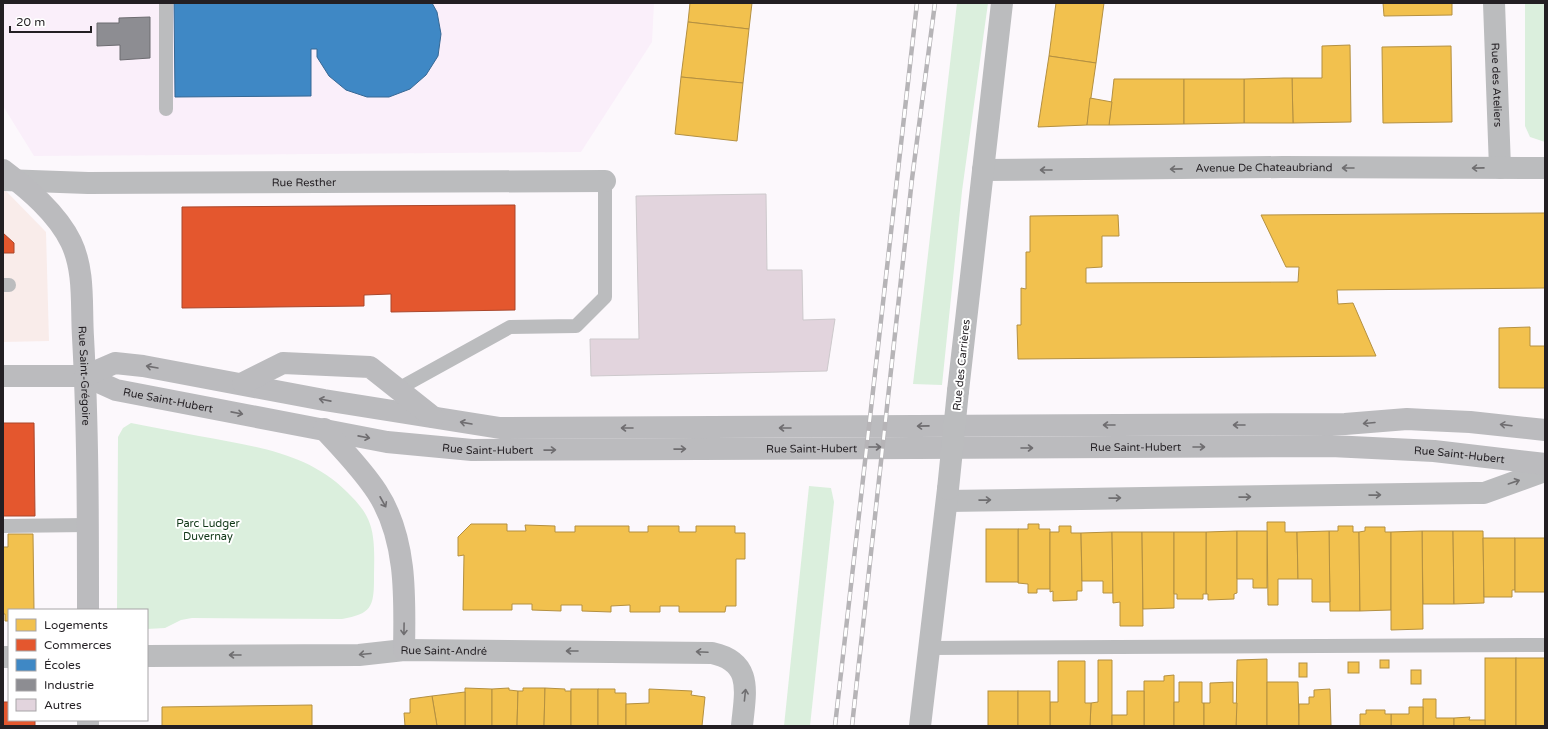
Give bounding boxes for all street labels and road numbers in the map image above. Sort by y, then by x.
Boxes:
street label: Rue des Ateliers [1488,42,1505,127]
street label: Avenue De Chateaubriand [1196,161,1332,175]
street label: Rue Resther [272,176,337,189]
street label: Rue des Carrières [950,319,973,411]
street label: Rue Saint-Grégoire [75,326,92,426]
street label: Rue Saint-Hubert [122,386,214,415]
street label: Rue Saint-Hubert [442,441,533,457]
street label: Rue Saint-Hubert [1090,441,1181,454]
street label: Rue Saint-Hubert [766,442,857,456]
street label: Rue Saint-Hubert [1414,444,1505,466]
street label: Rue Saint-André [400,644,487,658]

